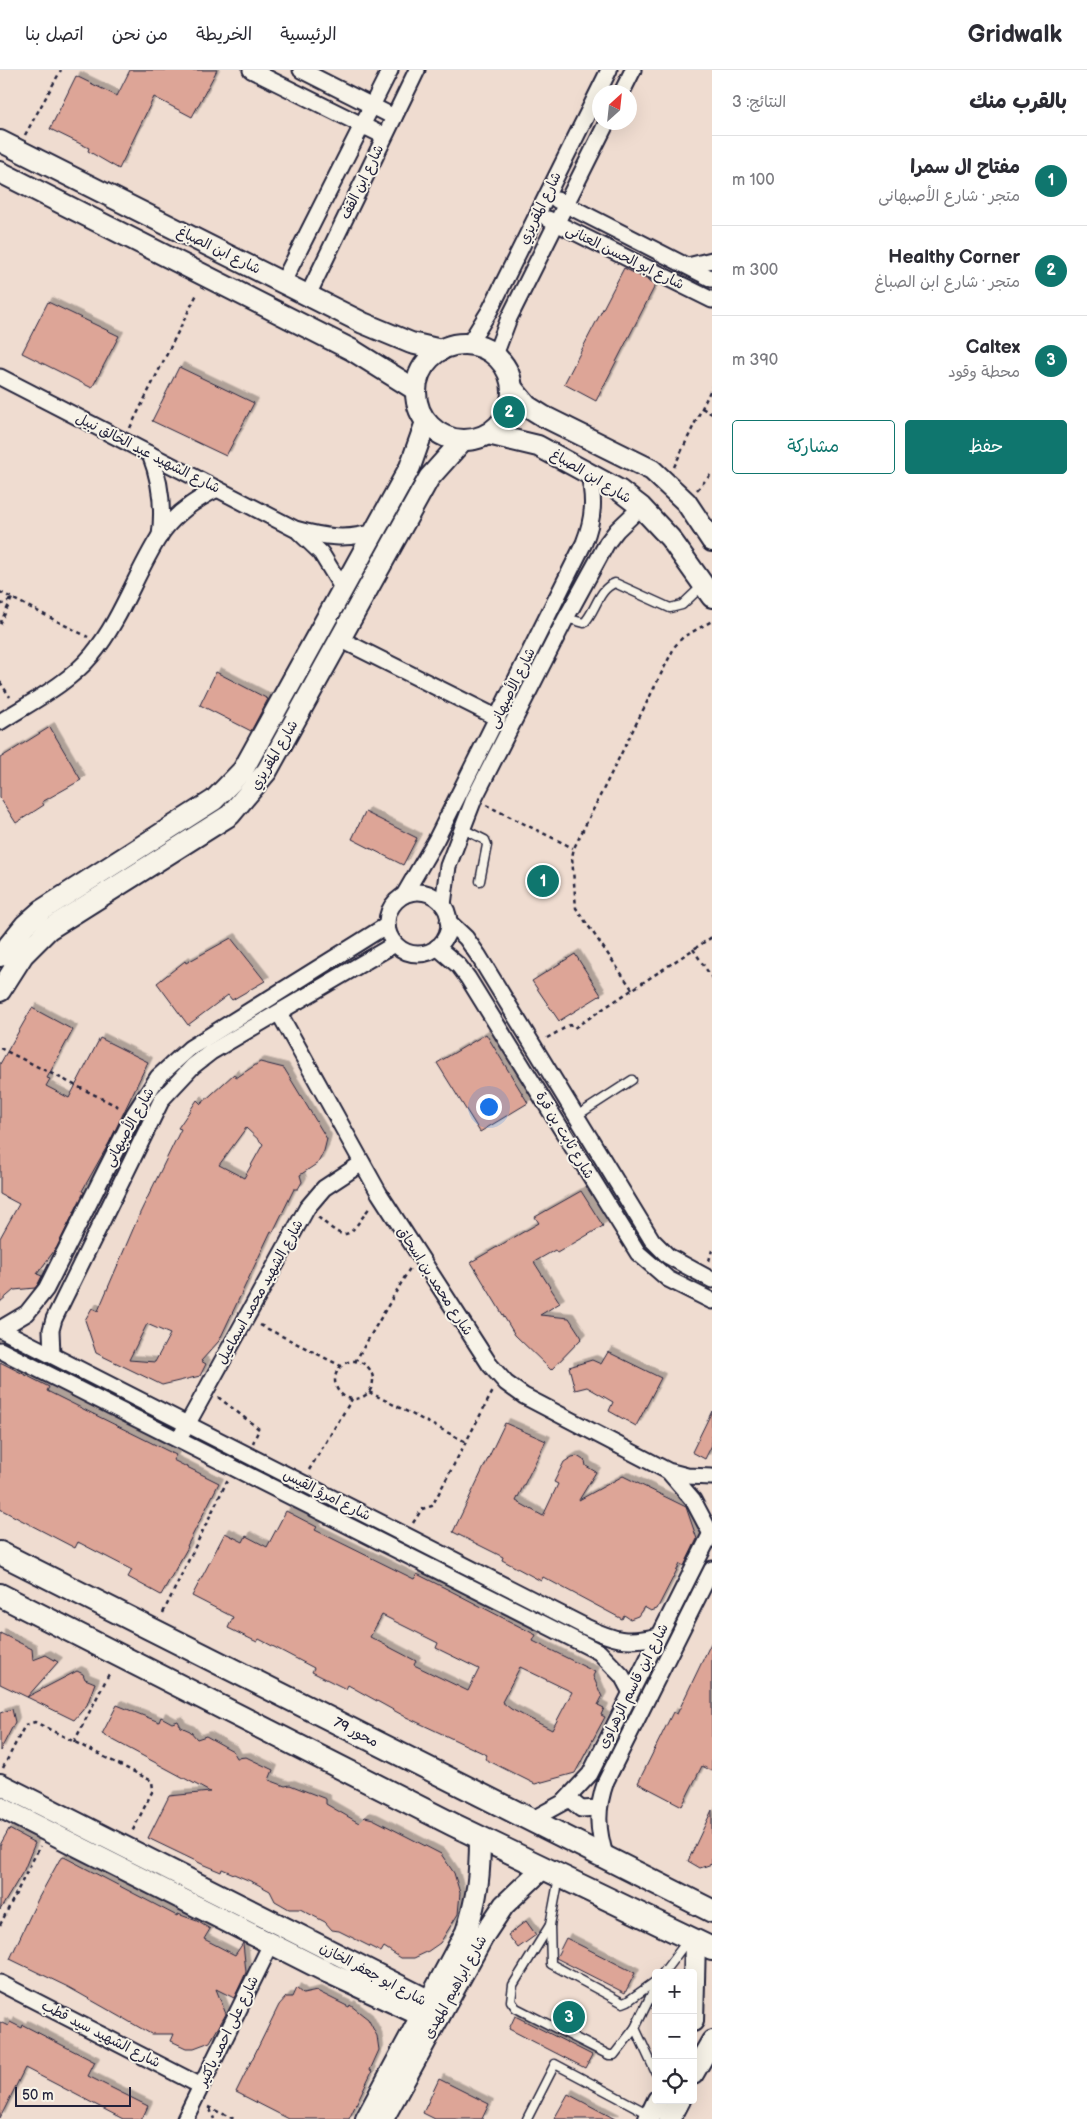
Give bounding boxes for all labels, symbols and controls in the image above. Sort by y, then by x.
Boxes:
text: Gridwalk [968,20,1062,49]
text: اتصل بنا [25,24,84,45]
text: من نحن [112,24,168,45]
text: الخريطة [196,24,252,45]
text: الرئيسية [280,24,337,45]
north arrow [592,85,637,130]
text: بالقرب منك [969,89,1067,114]
text: النتائج: 3 [732,93,786,112]
street label: شارع ابن القف [337,142,388,223]
text: مفتاح ال سمرا [910,156,1020,179]
street label: شارع المقريزي [515,169,567,248]
text: 100 m [732,171,775,190]
text: 1 [1048,171,1054,190]
text: متجر · شارع الأصبهانى [878,187,1020,206]
street label: شارع ابو الحسن العنانى [563,221,687,294]
street label: شارع ابن الصباغ [174,222,264,278]
text: Healthy Corner [888,246,1020,269]
text: 300 m [732,261,778,280]
text: 2 [1046,261,1056,280]
text: متجر · شارع ابن الصباغ [874,273,1020,292]
text: Caltex [966,336,1020,359]
text: 390 m [732,351,778,370]
text: 3 [1046,351,1056,370]
text: محطة وقود [948,363,1020,382]
pin: 2 [493,393,525,431]
street label: شارع الشهيد عبد الخالق نبيل [73,409,223,498]
button: مشاركة [732,420,895,474]
button: حفظ [905,420,1067,474]
street label: شارع ابن الصباغ [547,445,634,508]
street label: شارع الأصبهانى [484,645,540,731]
street label: شارع المقريزي [246,717,303,794]
pin: 1 [527,862,559,900]
street label: شارع الأصبهانى [99,1084,159,1170]
street label: شارع ثابت بن قرة [531,1088,598,1182]
your location [476,1094,502,1120]
street label: شارع الشهيد محمد اسماعيل [213,1217,308,1368]
street label: شارع محمد بن اسحاق [393,1223,476,1339]
street label: شارع امرؤ القيس [280,1466,373,1525]
street label: شارع ابن قاسم الزهراوى [594,1621,674,1752]
street label: محور 79 [331,1714,381,1750]
street label: شارع ابراهيم المهدى [420,1932,492,2043]
street label: شارع ابو جعفر الخازن [316,1939,429,2010]
map controls [652,1969,697,2104]
button: + [652,1969,697,2014]
street label: شارع على احمد باكثير [193,1973,263,2090]
street label: شارع الشهيد سيد قطب [38,1997,163,2072]
pin: 3 [553,1998,585,2036]
button: − [652,2014,697,2059]
button: locate [652,2059,697,2104]
scale bar [15,2084,131,2107]
text: 50 m [22,2087,54,2104]

